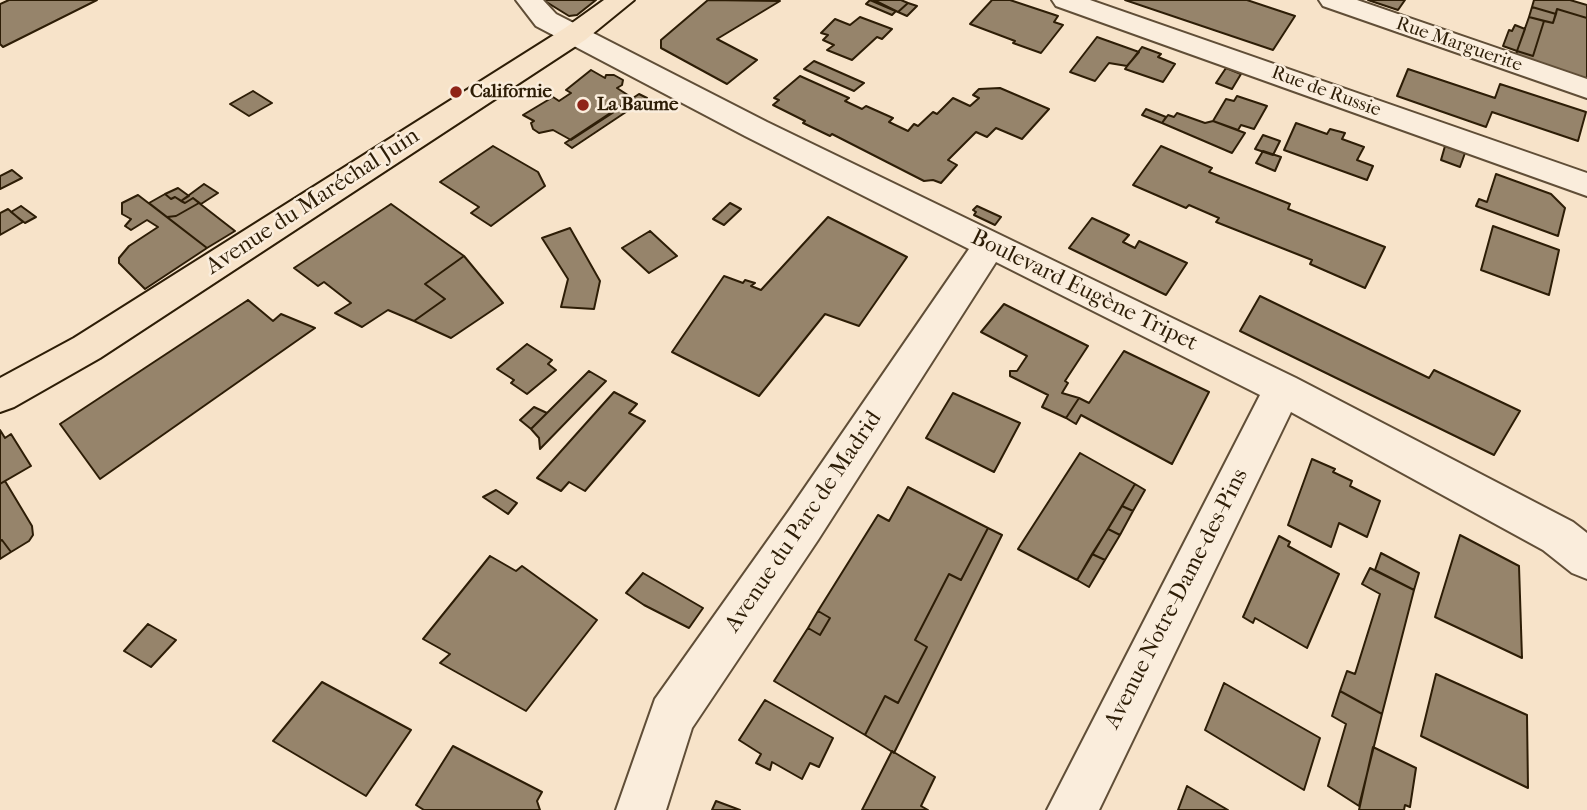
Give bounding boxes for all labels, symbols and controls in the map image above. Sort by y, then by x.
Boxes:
street label: Rue Marguerite [1393,13,1525,77]
street label: Rue de Russie [1268,62,1384,122]
place label: Californie [470,81,552,103]
marker: Californie [448,84,464,100]
place label: La Baume [597,94,678,116]
marker: La Baume [575,97,591,113]
street label: Avenue du Maréchal Juin [201,123,425,281]
street label: Boulevard Eugène Tripet [966,224,1202,358]
street label: Avenue du Parc de Madrid [720,406,888,638]
street label: Avenue Notre-Dame-des-Pins [1099,464,1255,734]

